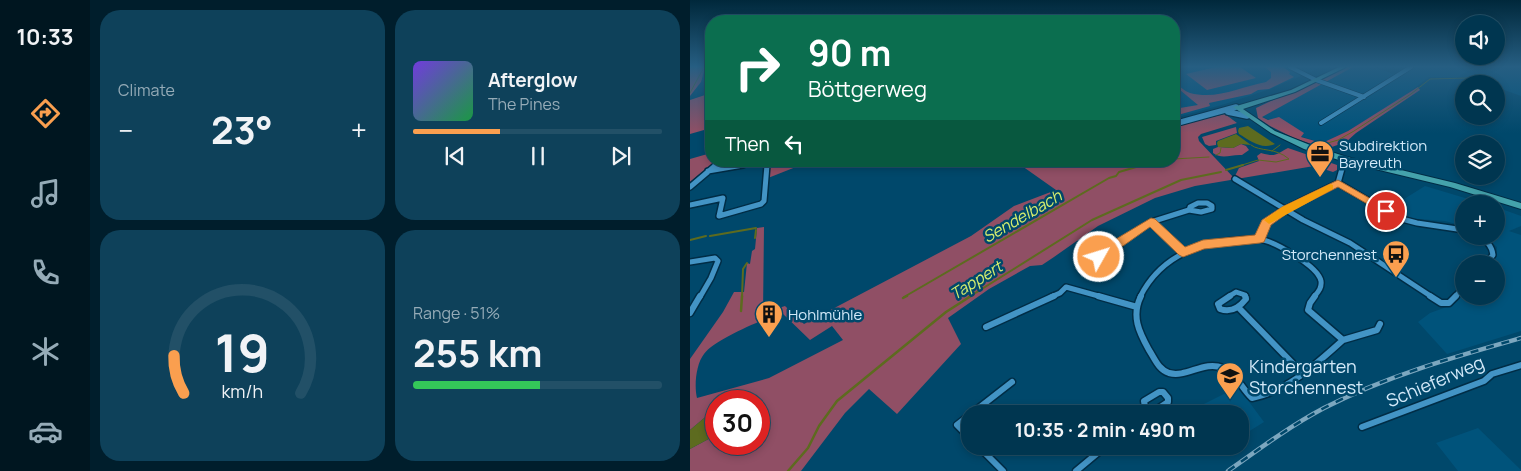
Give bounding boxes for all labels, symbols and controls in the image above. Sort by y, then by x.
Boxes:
map controls [1455,15,1505,305]
button: sound [1455,15,1505,65]
text: 10:33 [16,22,74,52]
text: 90 m [808,29,891,77]
icon: right [725,35,790,100]
text: Afterglow [488,67,577,93]
text: Böttgerweg [808,74,927,104]
button: search [1455,75,1505,125]
text: Climate [118,79,175,101]
text: The Pines [488,93,560,115]
icon: directions [28,96,63,131]
text: 23° [211,103,273,155]
text: − [118,111,133,149]
text: + [351,111,367,149]
icon: left [780,130,808,158]
text: Then [725,131,770,157]
place label: Subdirektion Bayreuth [1339,135,1427,173]
button: layers [1455,135,1505,185]
office icon: Subdirektion Bayreuth [1305,139,1335,178]
icon: previous [441,142,469,170]
icon: pause [524,142,552,170]
icon: next [607,142,635,170]
icon: music [28,176,63,211]
water label: Sendelbach [979,184,1066,247]
pin [1365,190,1407,232]
button: + [1455,195,1505,245]
icon: arrive [1372,197,1400,225]
position arrow [1072,230,1124,282]
bus stop icon: Storchennest [1381,239,1411,278]
place label: Storchennest [1282,244,1377,265]
icon: phone [28,255,63,290]
water label: Tappert [946,255,1008,305]
button: − [1455,255,1505,305]
building icon: Hohlmühle [754,299,784,338]
text: Range · 51% [413,302,500,324]
place label: Hohlmühle [788,304,863,325]
text: 19 [215,317,270,388]
text: 255 km [413,326,542,378]
icon: climate [28,334,63,369]
street label: Schieferweg [1382,350,1488,412]
place label: Kindergarten Storchennest [1249,354,1363,399]
school or university icon: Kindergarten Storchennest [1215,361,1245,400]
text: km/h [222,379,263,403]
speed limit sign: 30 [705,390,770,455]
icon: car [28,414,63,449]
text: 10:35 · 2 min · 490 m [1015,417,1195,443]

